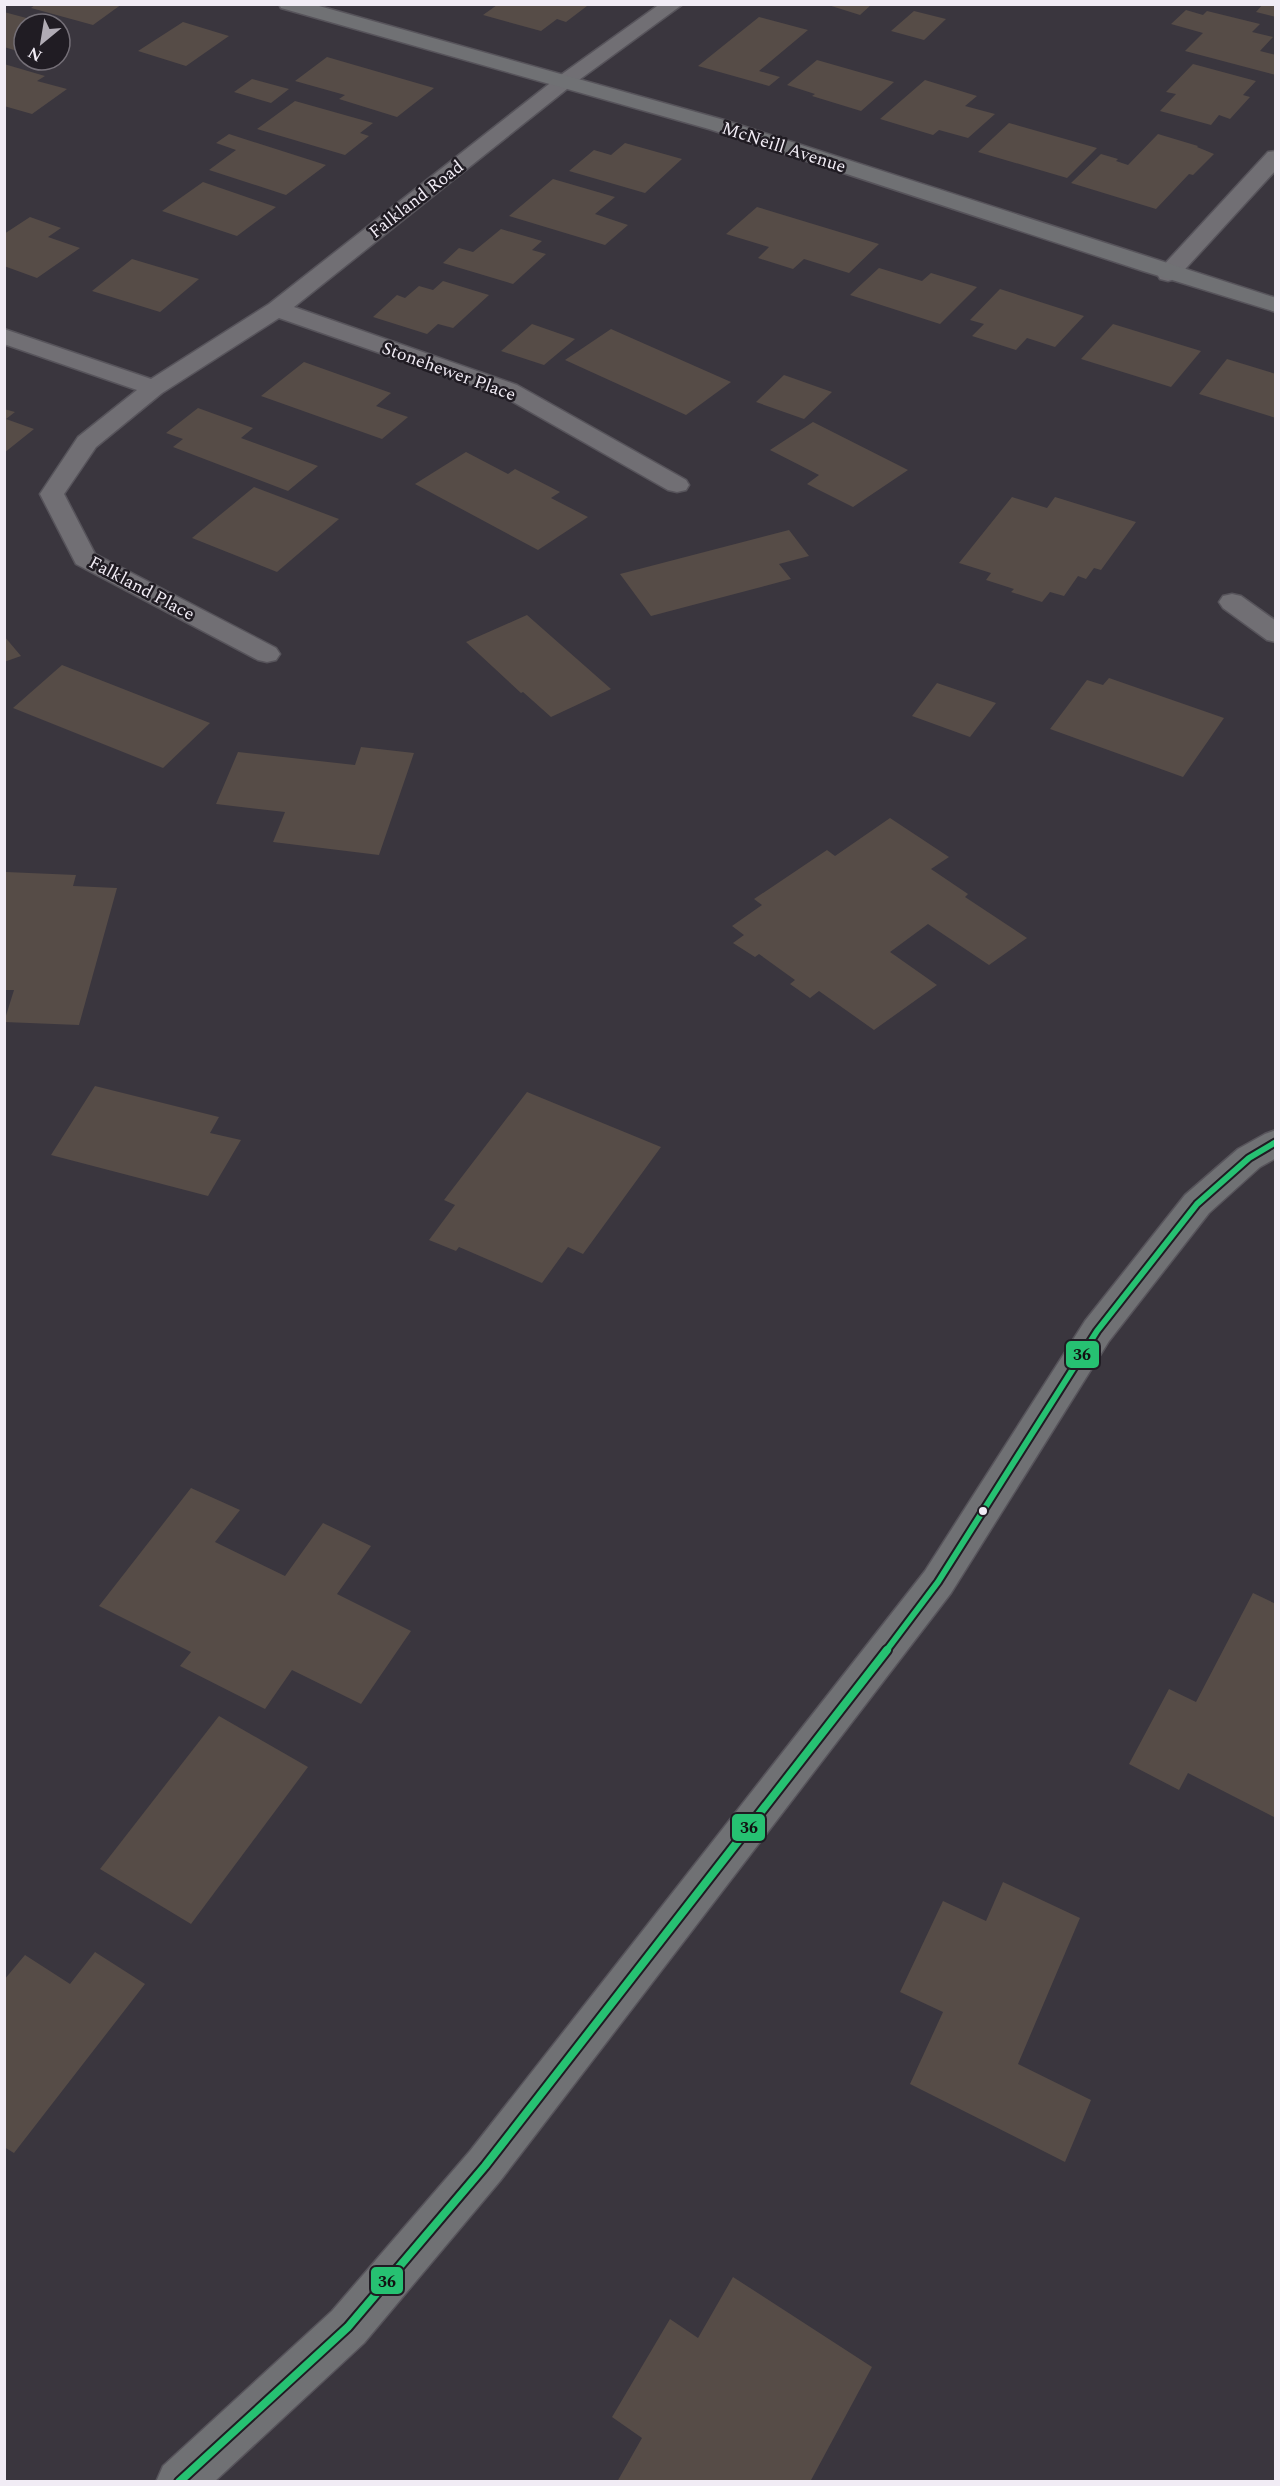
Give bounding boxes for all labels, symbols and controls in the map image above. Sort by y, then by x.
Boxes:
north arrow [12,12,72,72]
text: N [23,40,47,68]
street label: McNeill Avenue [718,115,849,180]
street label: Falkland Road [363,154,470,245]
street label: Stonehewer Place [378,335,520,408]
street label: Falkland Place [84,549,200,628]
line badge: 36 [1065,1340,1100,1369]
text: 36 [1073,1343,1091,1367]
unlabelled marker [977,1505,989,1517]
line badge: 36 [731,1813,766,1842]
text: 36 [740,1816,758,1840]
line badge: 36 [370,2266,404,2295]
text: 36 [378,2270,396,2294]

